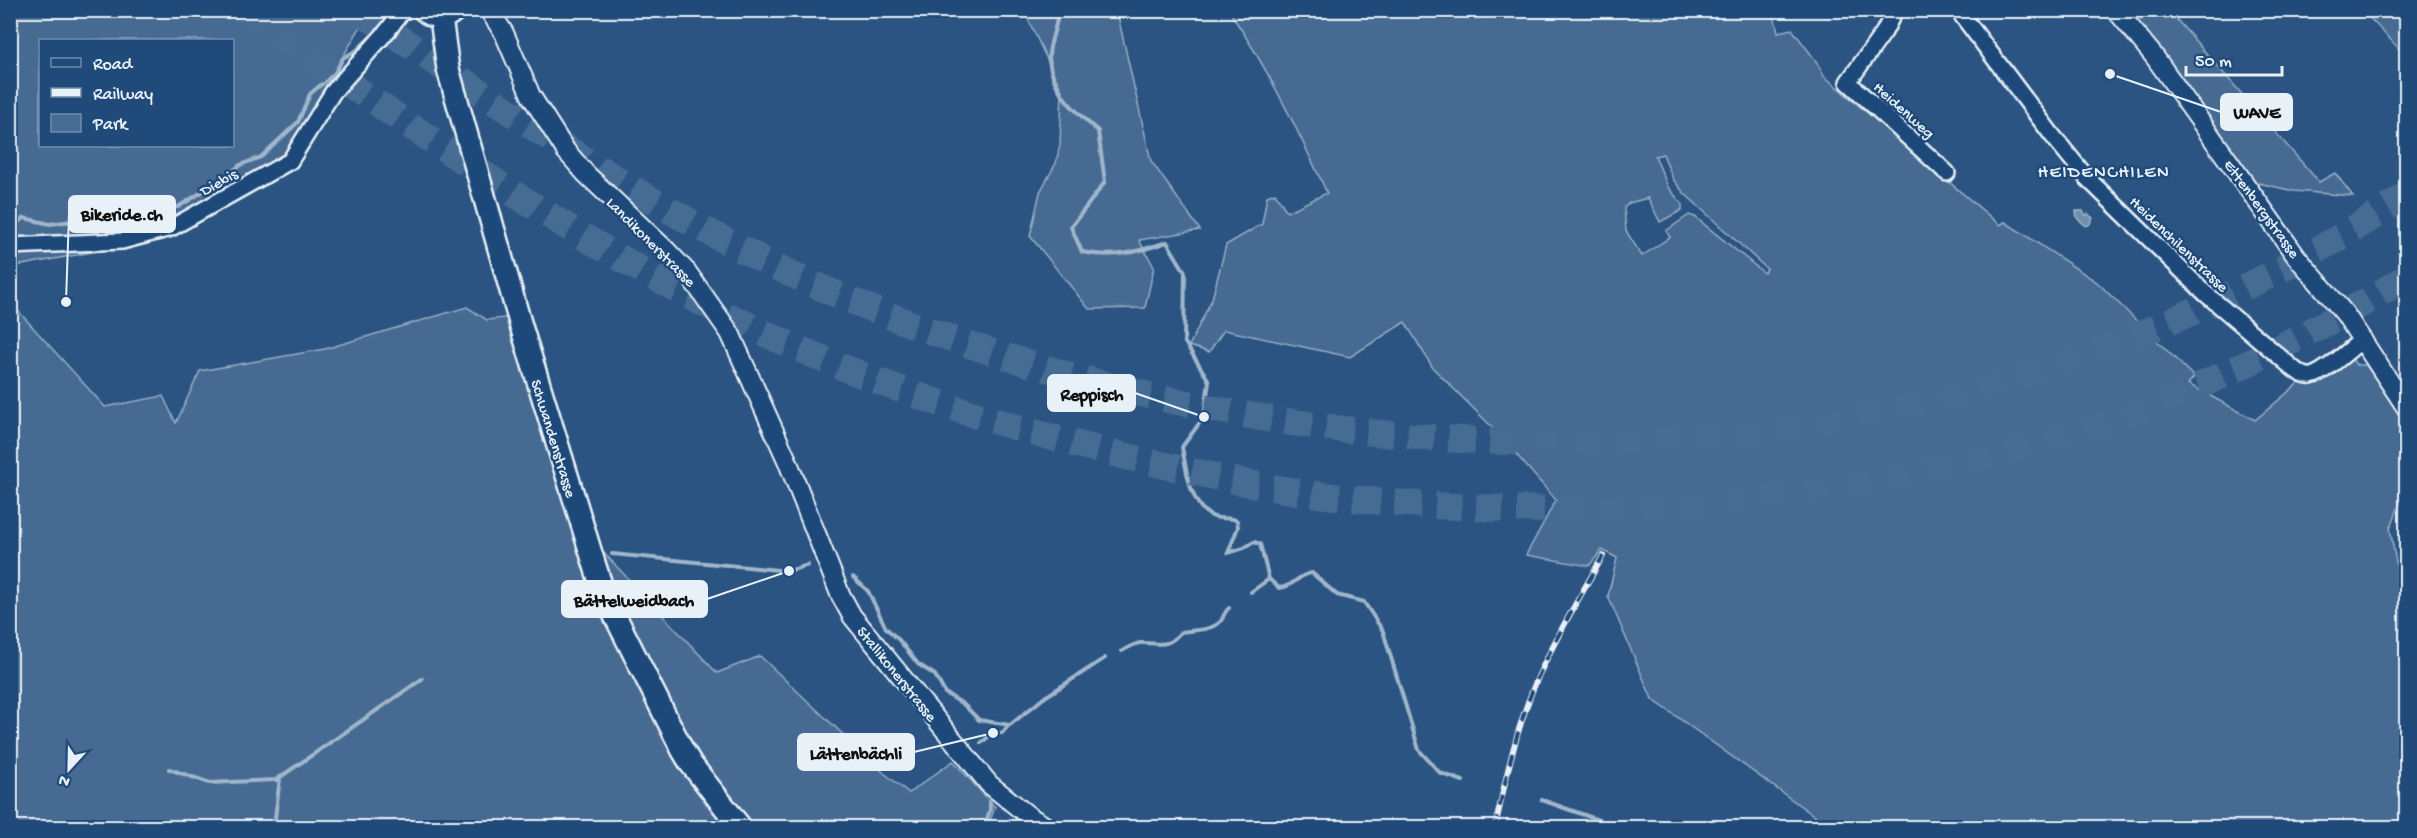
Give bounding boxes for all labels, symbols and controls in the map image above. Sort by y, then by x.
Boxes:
legend [39,39,234,147]
scale bar [2186,39,2282,77]
text: 50 m [2195,52,2232,73]
text: Road [93,55,134,76]
street label: Heidenweg [1868,79,1937,144]
text: Railway [93,85,153,106]
callout: WAVE [2221,94,2292,130]
text: WAVE [2232,104,2282,125]
text: Park [92,115,129,136]
street label: Ettenbergstrasse [2218,157,2303,264]
district label: HEIDENCHILEN [2038,163,2170,184]
street label: Diebis [197,166,243,203]
street label: Heidenchilenstrasse [2124,194,2231,298]
street label: Landikonerstrasse [601,195,699,293]
callout: Bikeride.ch [69,196,175,232]
text: Bikeride.ch [80,206,163,227]
callout: Reppisch [1048,375,1135,411]
street label: Schwandenstrasse [525,378,579,501]
text: Reppisch [1060,386,1124,407]
callout: Bättelweidbach [562,581,707,617]
text: Bättelweidbach [573,592,694,613]
street label: Stallikonerstrasse [851,624,940,727]
callout: Lättenbächli [798,734,914,770]
north arrow [39,739,99,799]
text: Lättenbächli [810,745,902,766]
text: N [56,769,73,790]

